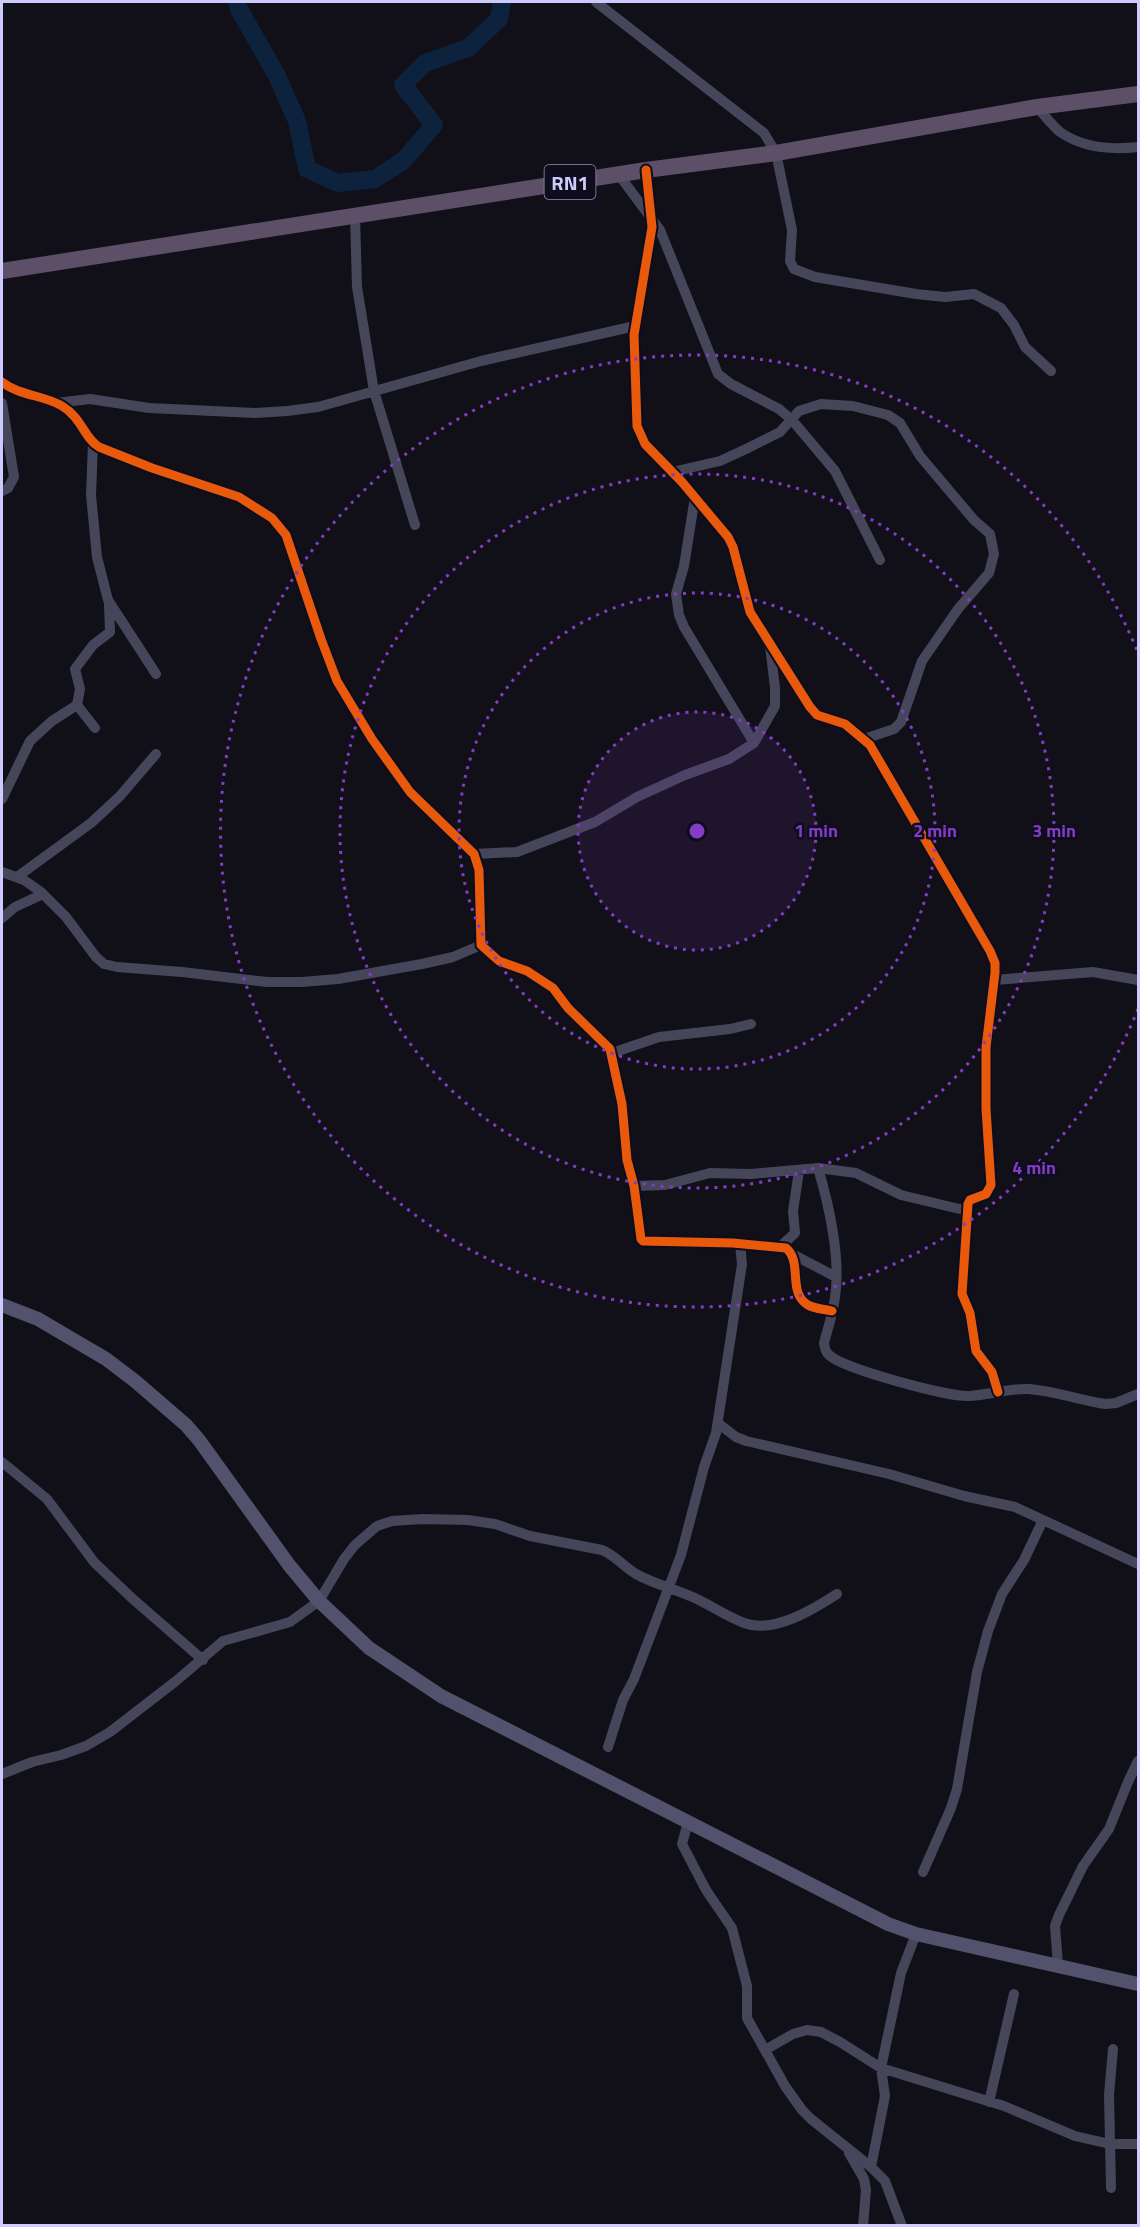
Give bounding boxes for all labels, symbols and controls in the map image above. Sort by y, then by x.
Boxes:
road number: RN1 [544,165,596,199]
text: 1 min [794,817,838,844]
text: 2 min [913,817,957,844]
text: 3 min [1032,817,1076,844]
centre of rings [687,821,707,841]
text: 4 min [1012,1154,1056,1181]

